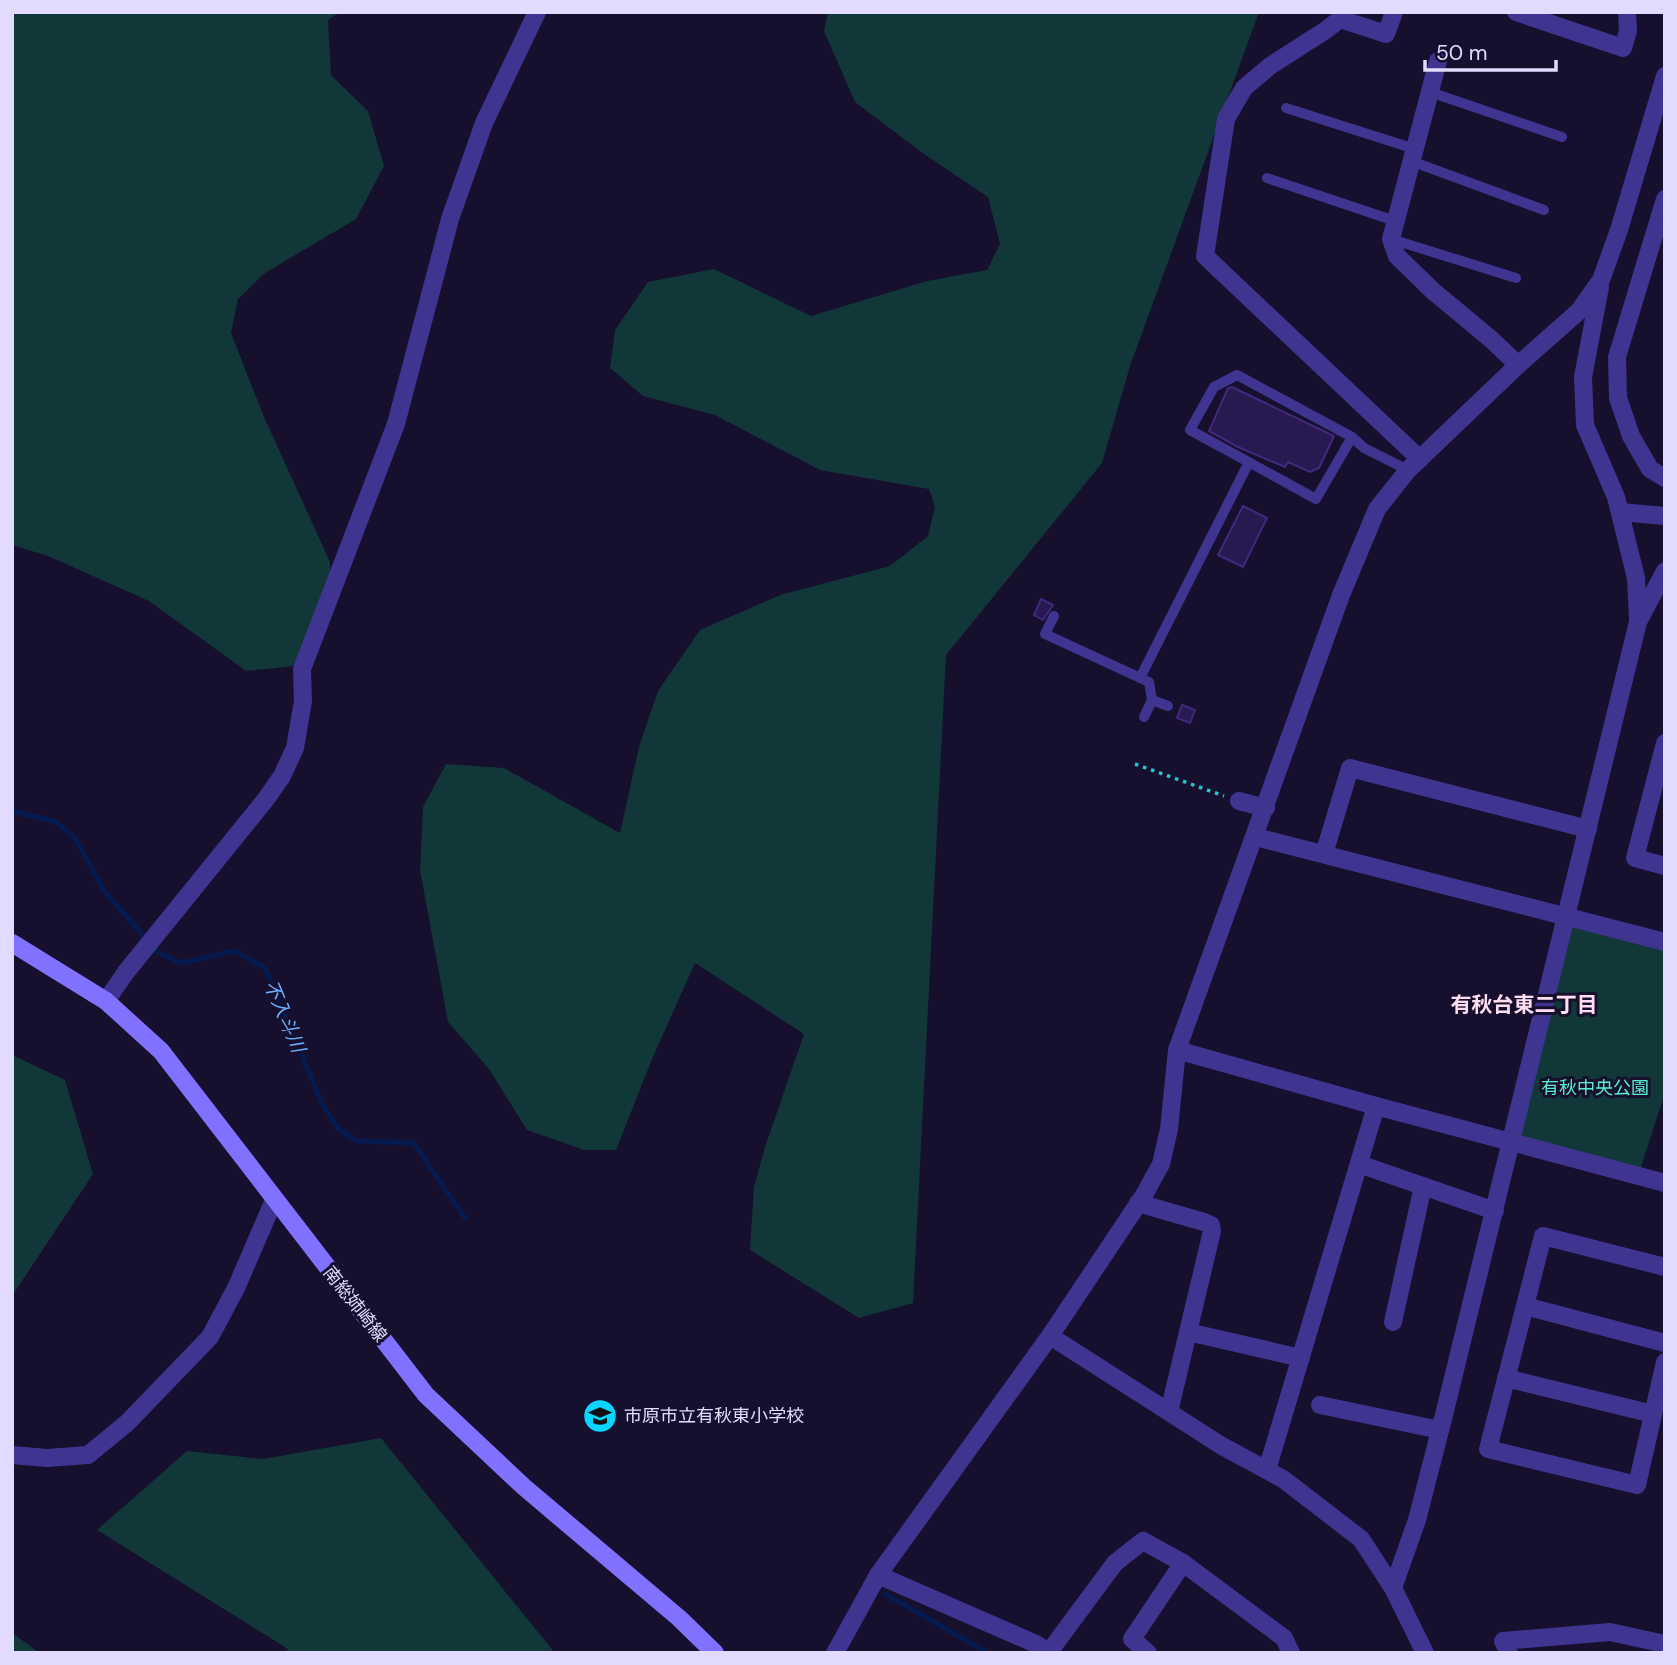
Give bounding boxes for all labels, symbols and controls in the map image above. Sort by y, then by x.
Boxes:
scale bar [1425,28,1556,72]
text: 50 m [1436,39,1487,67]
water label: 不入斗川 [258,976,312,1058]
district label: 有秋台東二丁目 [1451,991,1598,1019]
park label: 有秋中央公園 [1541,1076,1649,1100]
street label: 南総姉崎線 [318,1261,392,1347]
school or university icon: 市原市立有秋東小学校 [581,1397,619,1435]
place label: 市原市立有秋東小学校 [624,1404,804,1428]

